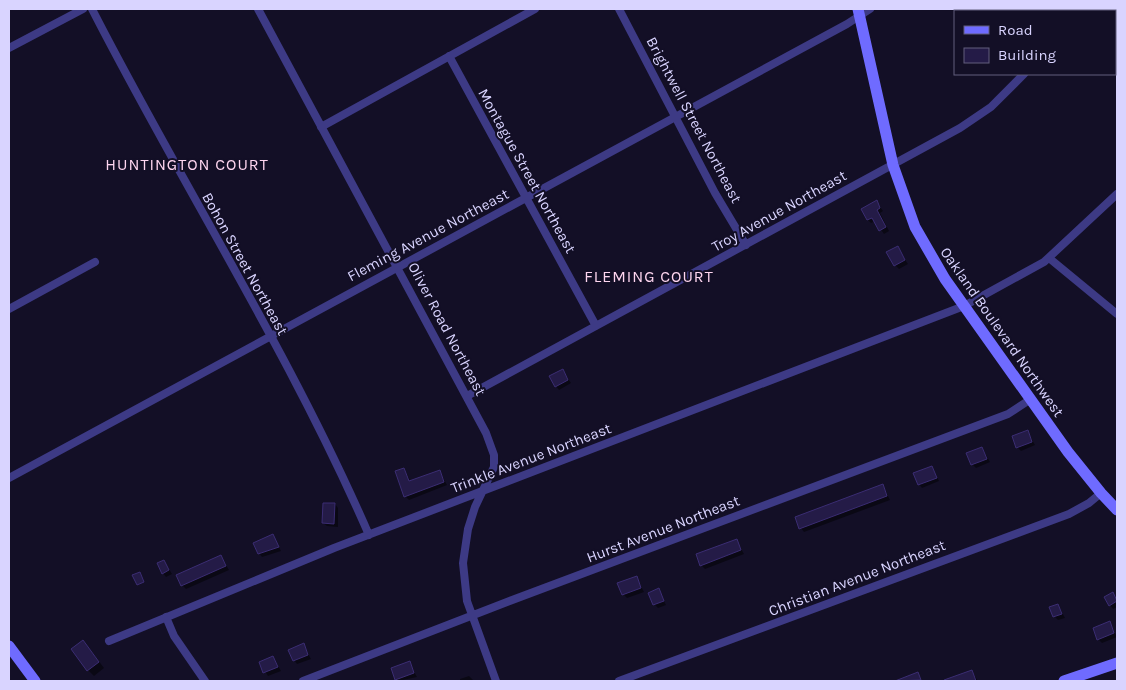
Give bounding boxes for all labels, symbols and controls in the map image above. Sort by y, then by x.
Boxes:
legend [954,10,1116,75]
text: Road [998,21,1033,39]
street label: Brightwell Street Northeast [642,34,746,207]
text: Building [998,46,1056,64]
street label: Montague Street Northeast [474,86,580,257]
district label: HUNTINGTON COURT [105,155,269,174]
street label: Troy Avenue Northeast [708,166,850,256]
street label: Fleming Avenue Northeast [344,185,512,285]
street label: Bohon Street Northeast [198,190,292,339]
street label: Oakland Boulevard Northwest [936,244,1068,421]
street label: Oliver Road Northeast [404,259,490,399]
district label: FLEMING COURT [584,267,714,286]
street label: Trinkle Avenue Northeast [448,419,614,497]
street label: Hurst Avenue Northeast [584,491,742,567]
street label: Christian Avenue Northeast [766,536,948,620]

